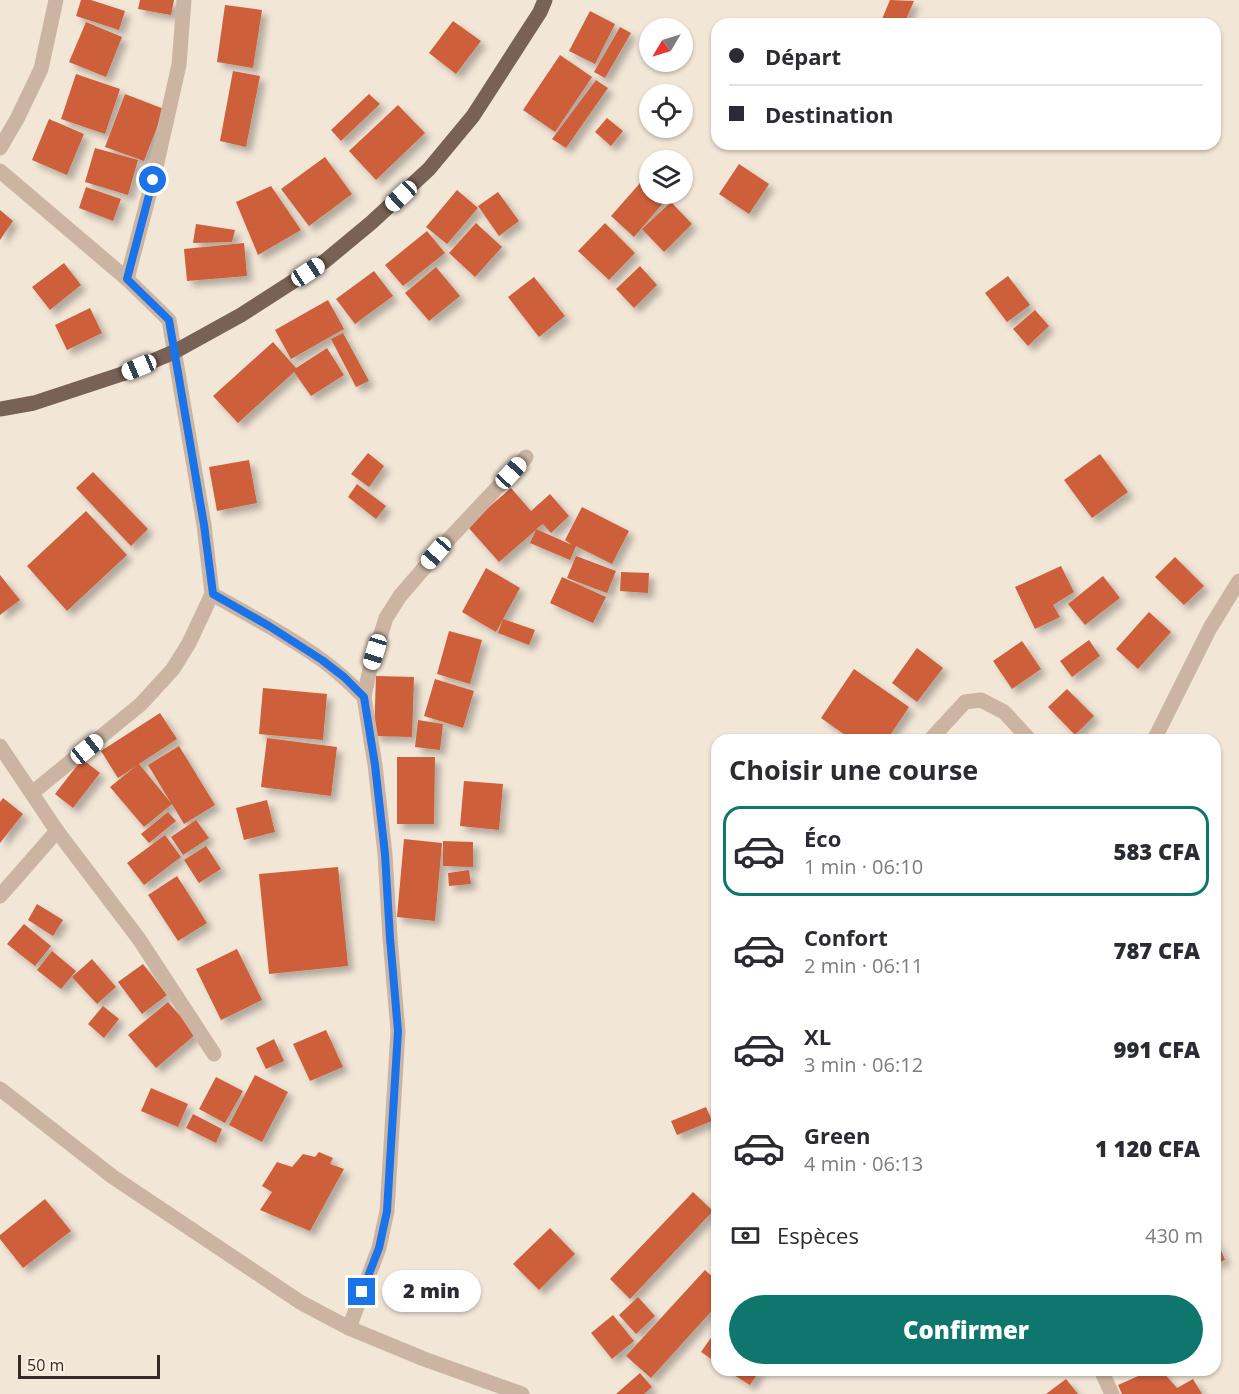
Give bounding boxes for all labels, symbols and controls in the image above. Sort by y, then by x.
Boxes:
north arrow [639,18,693,72]
map controls [639,18,693,204]
text: Départ [765,41,841,71]
button: locate [639,84,693,138]
text: Destination [765,99,894,129]
button: layers [639,150,693,204]
route start [139,166,166,193]
car [382,177,420,215]
car [288,255,328,289]
car [119,352,159,382]
car [492,454,530,492]
car [417,534,455,572]
car [361,632,389,672]
car [67,731,107,767]
text: Choisir une course [729,751,978,788]
text: Éco [804,823,841,853]
icon: car [732,824,786,878]
text: 583 CFA [1114,836,1200,866]
text: 1 min · 06:10 [804,853,923,880]
text: Confort [804,922,888,952]
icon: car [732,923,786,977]
text: 787 CFA [1114,935,1200,965]
text: 2 min · 06:11 [804,952,923,979]
text: XL [804,1021,831,1051]
icon: car [732,1022,786,1076]
text: 991 CFA [1114,1034,1200,1064]
text: 3 min · 06:12 [804,1051,923,1078]
text: Green [804,1120,870,1150]
icon: car [732,1121,786,1175]
text: 1 120 CFA [1095,1133,1200,1163]
text: 4 min · 06:13 [804,1150,923,1177]
icon: cash [729,1219,762,1252]
text: Espèces [777,1220,859,1250]
text: 430 m [1145,1222,1203,1249]
callout: 2 min [383,1271,482,1313]
text: 2 min [403,1277,460,1304]
route end [348,1278,375,1305]
button: Confirmer [729,1295,1203,1364]
scale bar [18,1352,160,1380]
text: 50 m [27,1354,64,1376]

